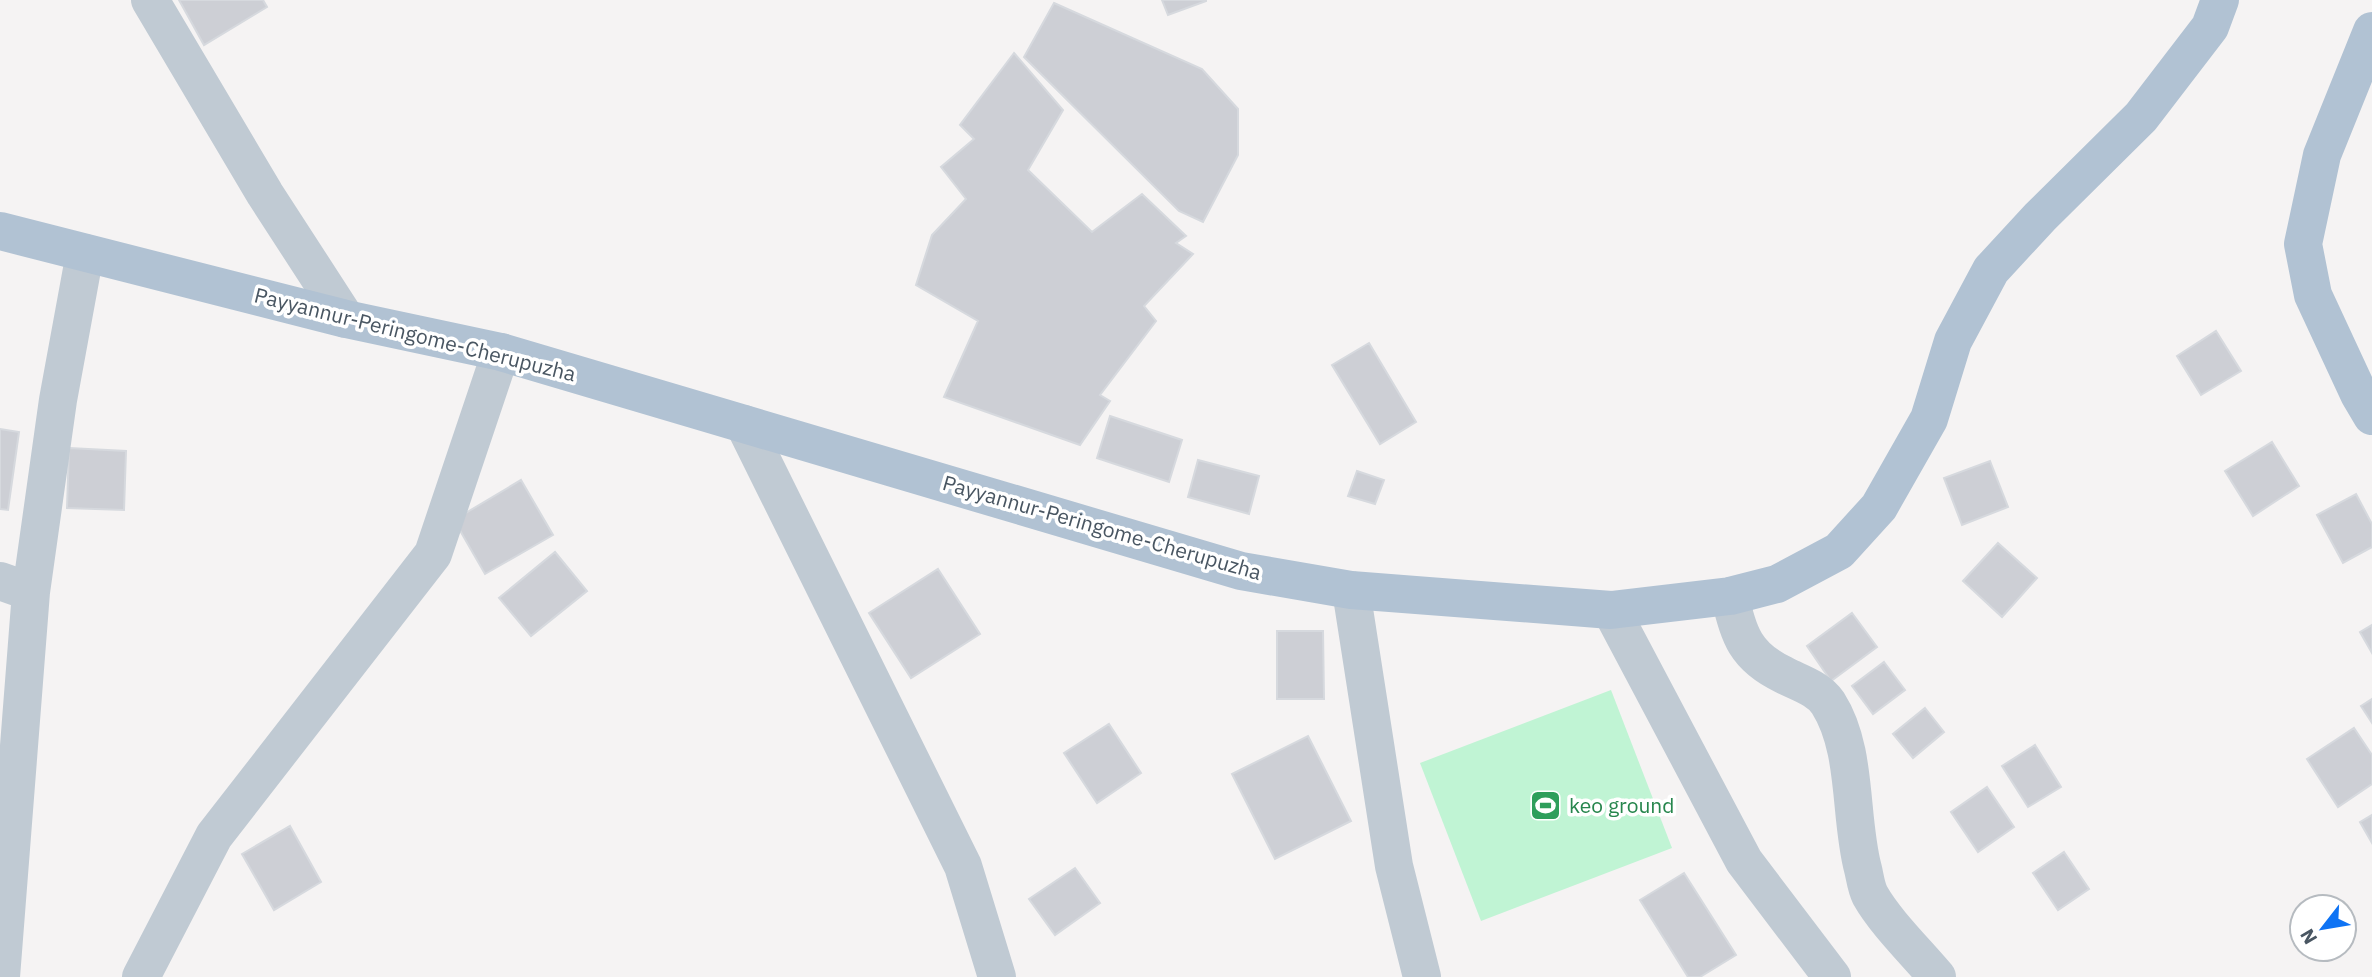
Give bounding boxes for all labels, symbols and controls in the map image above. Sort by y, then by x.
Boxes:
street label: Payyannur-Peringome-Cherupuzha [252,280,579,388]
street label: Payyannur-Peringome-Cherupuzha [940,468,1265,586]
sports icon: keo ground [1529,789,1563,823]
place label: keo ground [1569,791,1674,819]
north arrow [2288,893,2358,963]
text: N [2295,925,2322,949]

